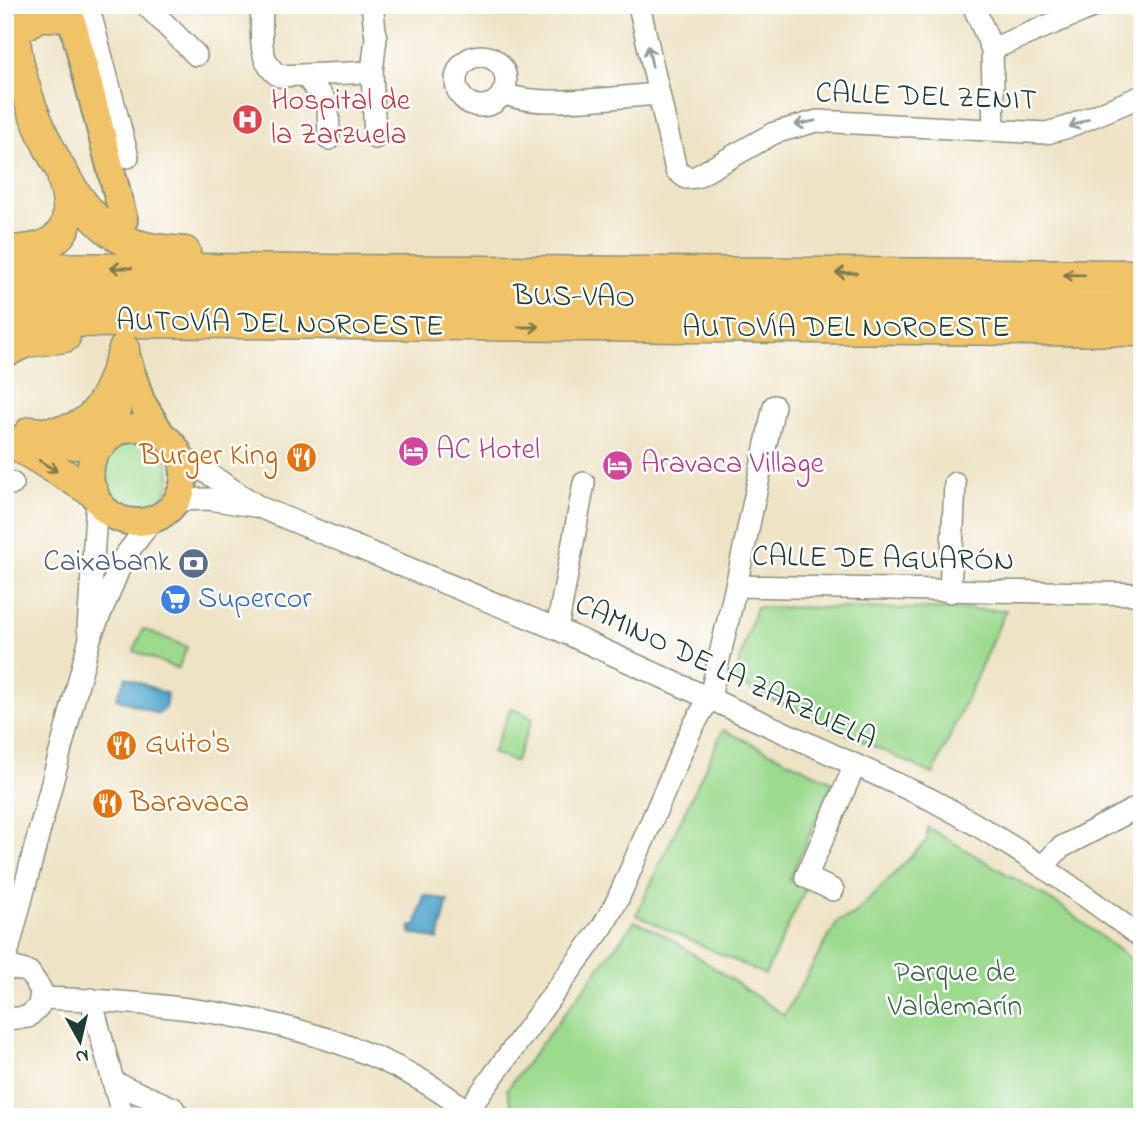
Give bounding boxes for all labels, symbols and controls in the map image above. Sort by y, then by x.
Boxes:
one-way arrow [643,45,657,68]
street label: CALLE DEL ZENIT [815,72,1037,124]
place label: Hospital de la Zarzuela [271,80,411,158]
hospital icon: Hospital de la Zarzuela [231,102,265,136]
one-way arrow [794,117,817,130]
one-way arrow [1069,117,1090,130]
one-way arrow [109,261,132,275]
one-way arrow [835,266,858,279]
one-way arrow [1062,268,1085,281]
street label: BUS-VAO [512,275,635,321]
street label: AUTOVÍA DEL NOROESTE [116,300,444,350]
street label: AUTOVÍA DEL NOROESTE [682,307,1010,351]
one-way arrow [517,320,540,334]
place label: AC Hotel [436,429,540,473]
hotel icon: AC Hotel [396,434,430,468]
place label: Burger King [138,435,278,479]
restaurant icon: Burger King [284,440,318,474]
place label: Aravaca Village [641,443,825,487]
hotel icon: Aravaca Village [601,448,635,482]
one-way arrow [38,460,58,474]
street label: CALLE DE AGUARÓN [752,536,1014,584]
place label: Caixabank [43,541,172,585]
bank icon: Caixabank [177,546,211,580]
place label: Supercor [198,578,312,622]
supermarket icon: Supercor [158,583,192,617]
street label: CAMINO DE LA ZARZUELA [567,584,883,762]
place label: Guito's [145,723,230,767]
restaurant icon: Guito's [105,728,139,762]
place label: Baravaca [129,782,249,826]
restaurant icon: Baravaca [90,787,124,821]
park label: Parque de Valdemarín [887,952,1022,1030]
north arrow [46,1006,116,1076]
text: N [74,1041,90,1070]

